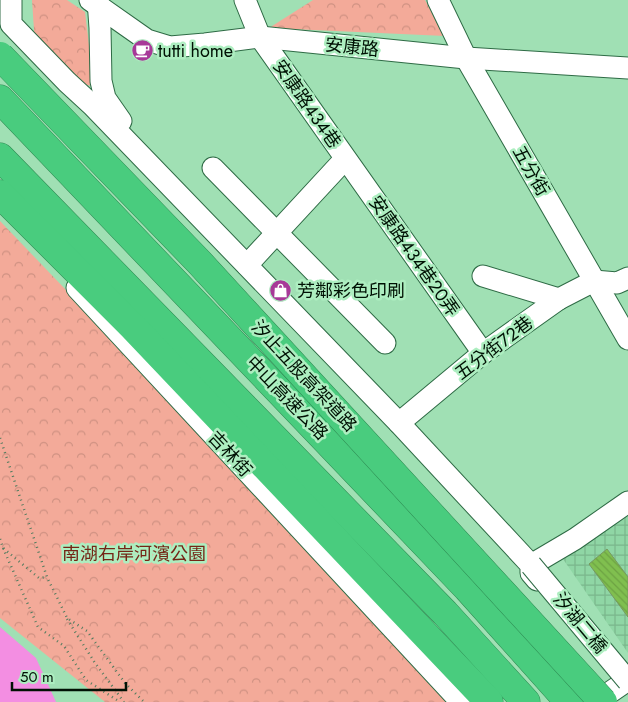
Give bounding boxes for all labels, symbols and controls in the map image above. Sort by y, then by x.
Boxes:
street label: 安康路 [324,31,380,63]
place label: tutti home [158,38,233,64]
cafe icon: tutti home [130,39,154,63]
street label: 安康路434巷 [267,54,347,154]
street label: 五分街 [506,141,556,201]
street label: 安康路434巷20弄 [363,190,465,322]
place label: 芳鄰彩色印刷 [297,278,405,304]
shop icon: 芳鄰彩色印刷 [269,279,293,303]
street label: 五分街72巷 [450,310,538,386]
street label: 汐止五股高架道路 [245,314,363,438]
street label: 中山高速公路 [240,350,334,446]
street label: 吉林街 [202,425,258,483]
park label: 南湖右岸河濱公園 [62,541,206,567]
street label: 汐湖二橋 [547,587,613,659]
scale bar [12,660,126,692]
text: 50 m [20,666,54,688]

